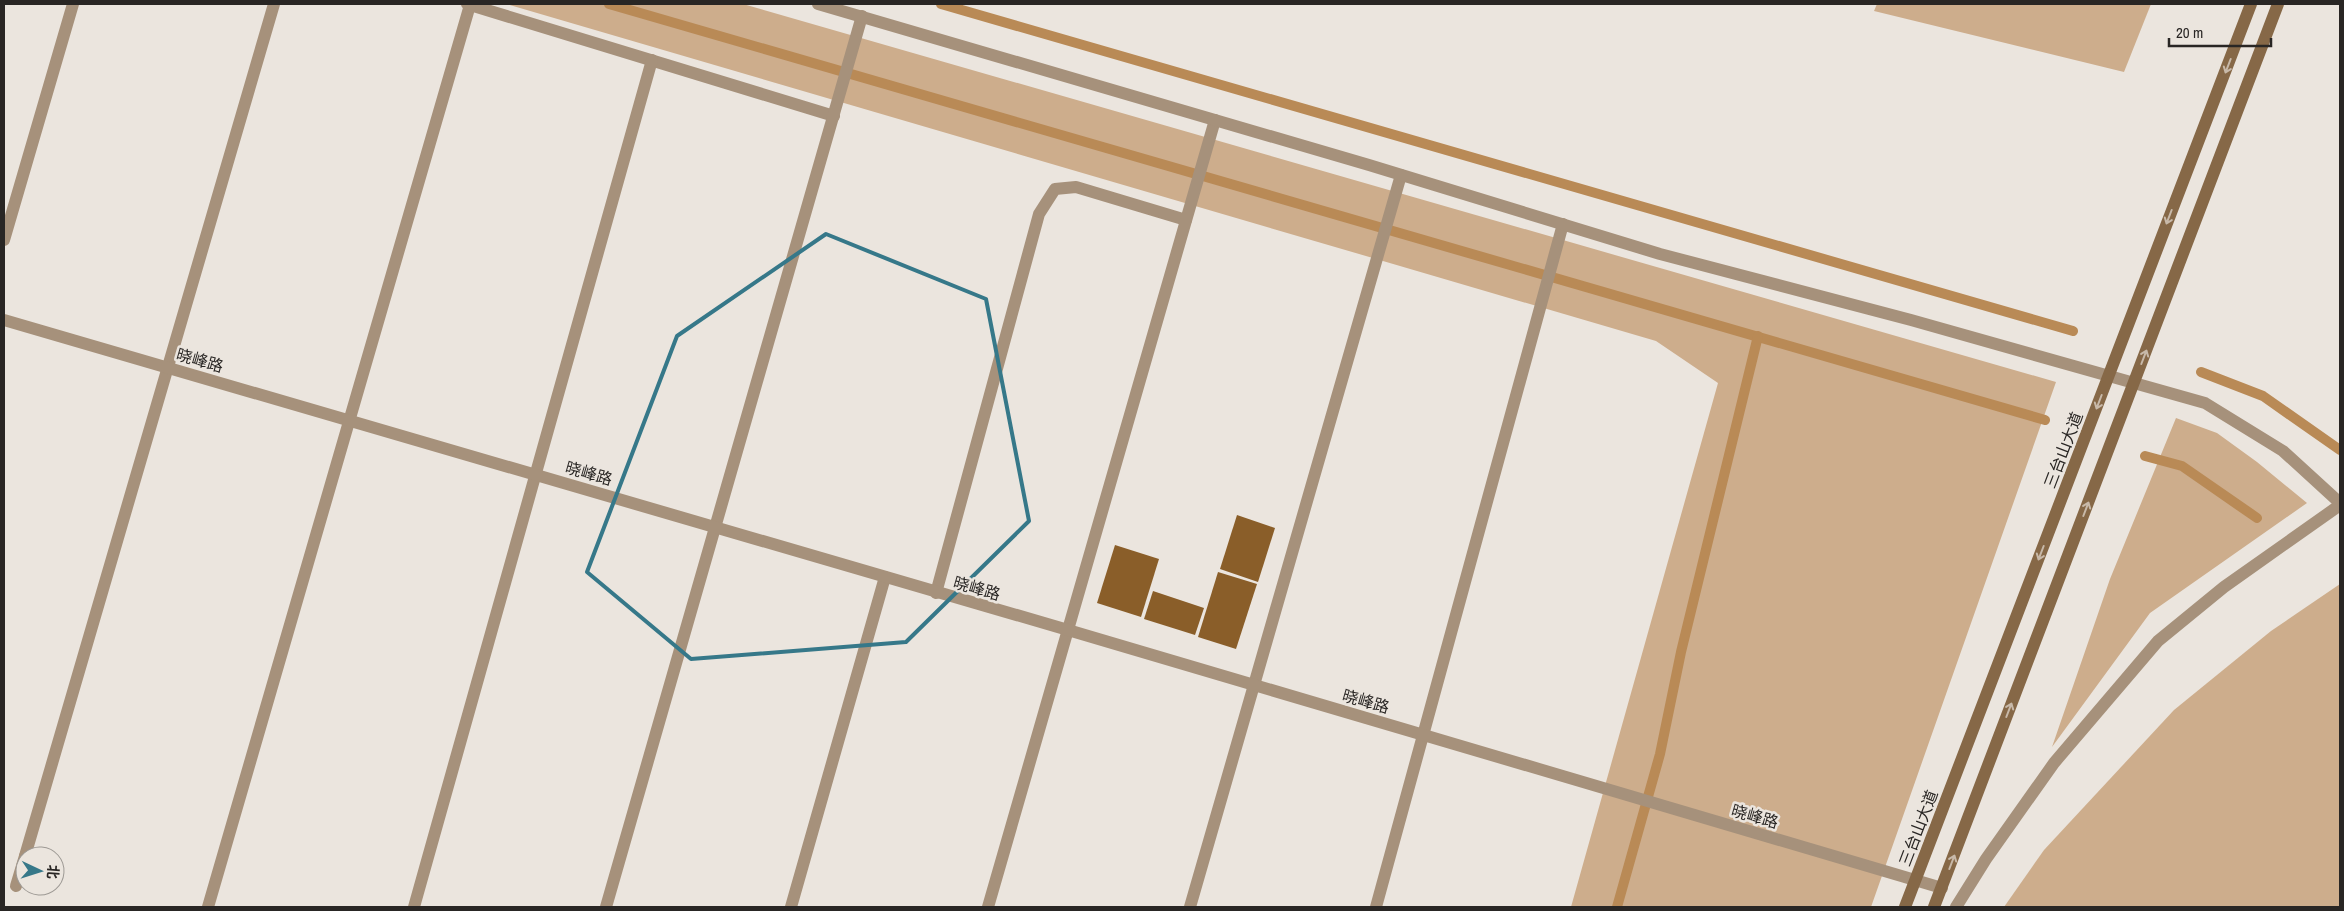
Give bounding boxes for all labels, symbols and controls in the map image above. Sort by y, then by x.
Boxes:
scale bar [2169,15,2272,47]
text: 20 m [2176,22,2203,43]
one-way arrow [2223,57,2232,73]
one-way arrow [2164,209,2174,224]
street label: 晓峰路 [174,343,226,377]
one-way arrow [2140,350,2149,365]
one-way arrow [2094,394,2103,409]
street label: 三台山大道 [2038,409,2088,491]
street label: 晓峰路 [563,456,615,490]
one-way arrow [2082,502,2091,517]
one-way arrow [2035,546,2044,561]
street label: 晓峰路 [951,571,1003,605]
street label: 晓峰路 [1340,684,1392,718]
one-way arrow [2005,703,2014,718]
street label: 三台山大道 [1893,787,1943,869]
street label: 晓峰路 [1729,799,1781,833]
north arrow [15,846,65,896]
one-way arrow [1947,855,1957,870]
text: 北 [44,864,62,880]

